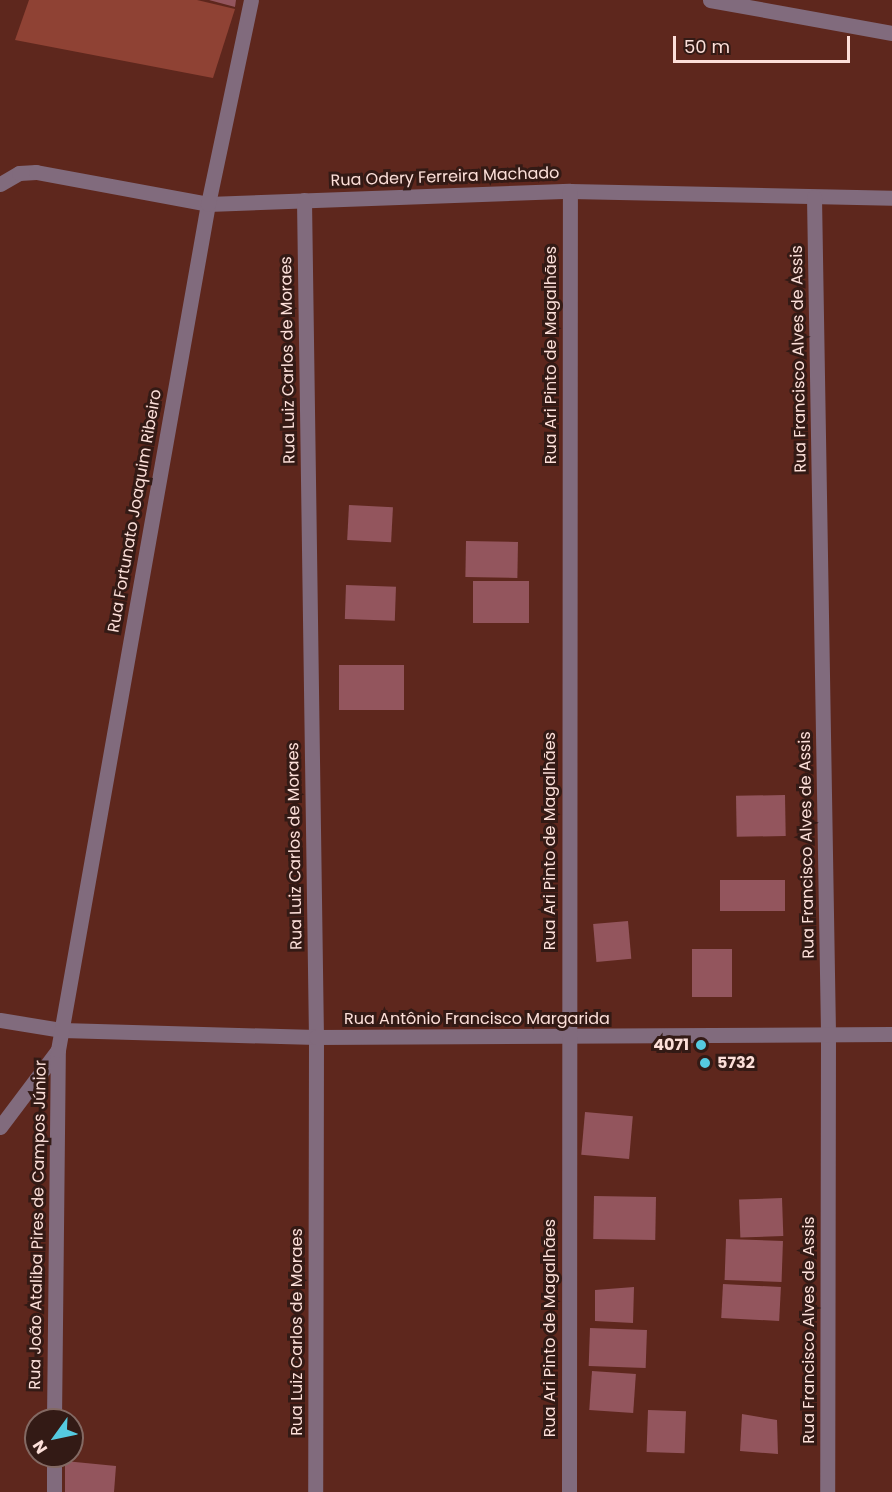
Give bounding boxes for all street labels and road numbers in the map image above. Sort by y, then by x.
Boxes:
street label: Rua Odery Ferreira Machado [330,163,560,191]
street label: Rua Francisco Alves de Assis [787,245,811,473]
street label: Rua Ari Pinto de Magalhães [541,246,561,464]
street label: Rua Luiz Carlos de Moraes [277,256,299,464]
street label: Rua Fortunato Joaquim Ribeiro [104,388,166,634]
street label: Rua Francisco Alves de Assis [795,731,819,959]
street label: Rua Ari Pinto de Magalhães [540,732,560,950]
street label: Rua Luiz Carlos de Moraes [284,742,306,950]
street label: Rua Antônio Francisco Margarida [344,1009,610,1029]
street label: Rua João Ataliba Pires de Campos Júnior [26,1060,50,1390]
street label: Rua Francisco Alves de Assis [799,1216,819,1444]
street label: Rua Ari Pinto de Magalhães [540,1219,560,1437]
street label: Rua Luiz Carlos de Moraes [287,1228,307,1436]

